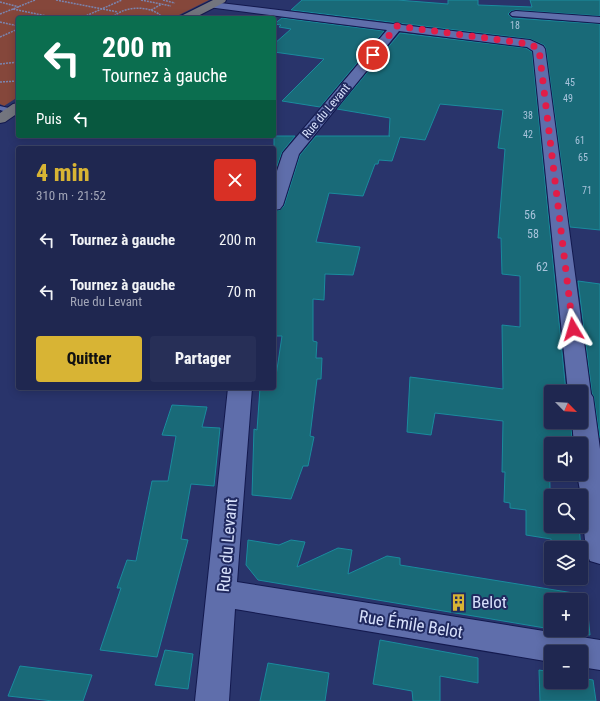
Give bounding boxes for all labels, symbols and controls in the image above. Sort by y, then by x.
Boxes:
house number: 18 [510,20,520,31]
text: 200 m [102,31,172,64]
icon: left [36,32,88,84]
pin [356,38,390,72]
icon: arrive [362,44,384,66]
text: Tournez à gauche [102,65,227,86]
house number: 45 [565,77,575,88]
street label: Rue du Levant [299,81,353,141]
house number: 49 [563,93,573,104]
icon: left [70,108,92,130]
text: Puis [36,110,62,128]
house number: 38 [523,110,533,121]
house number: 42 [523,129,533,140]
house number: 61 [575,135,585,146]
house number: 65 [578,152,588,163]
text: 4 min [36,159,90,187]
button: close [214,159,256,201]
house number: 71 [582,185,592,196]
text: 310 m · 21:52 [36,188,106,203]
house number: 56 [524,208,536,222]
house number: 58 [527,227,539,241]
icon: left [36,229,58,251]
text: Tournez à gauche [70,231,175,249]
text: 200 m [219,231,256,249]
house number: 62 [536,260,548,274]
text: Tournez à gauche [70,276,175,294]
icon: left [36,281,58,303]
text: 70 m [226,283,256,301]
text: Rue du Levant [70,294,142,309]
position arrow [552,308,594,350]
button: Quitter [36,336,142,382]
button: Partager [150,336,256,382]
north arrow [544,385,588,429]
map controls [544,385,588,689]
button: sound [544,437,588,481]
button: search [544,489,588,533]
street label: Rue du Levant [213,497,241,593]
button: layers [544,541,588,585]
building icon: Belot [449,592,469,612]
place label: Belot [472,592,507,612]
button: + [544,593,588,637]
street label: Rue Émile Belot [358,606,464,642]
button: − [544,645,588,689]

